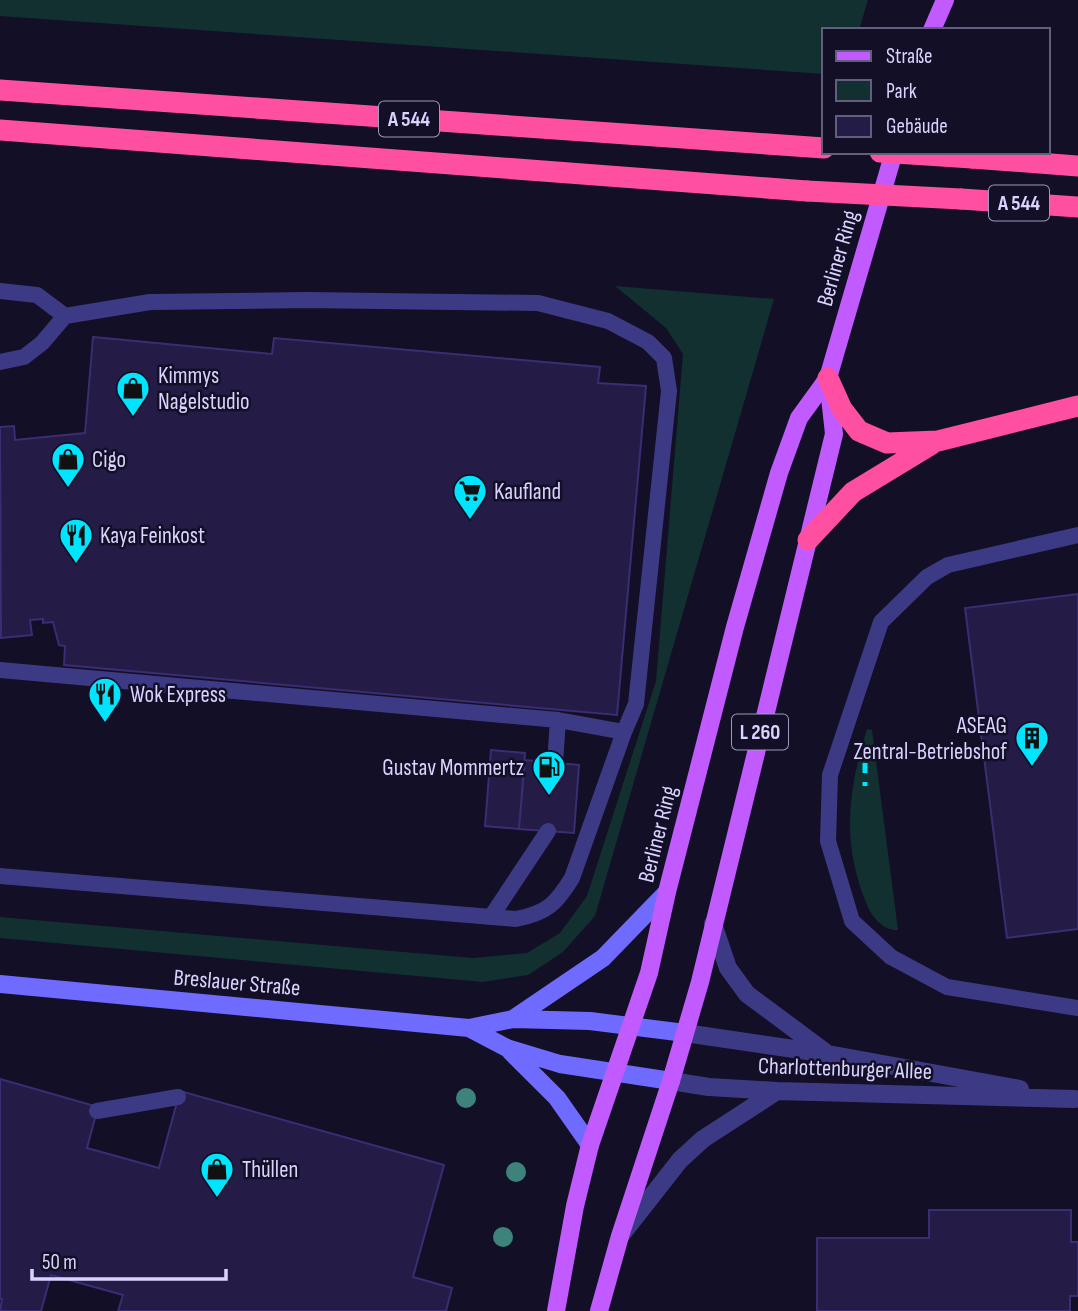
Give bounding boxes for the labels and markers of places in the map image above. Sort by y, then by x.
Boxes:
place label: Kimmys Nagelstudio [158,362,250,416]
shop icon: Kimmys Nagelstudio [114,369,152,418]
shop icon: Cigo [49,440,87,489]
place label: Cigo [92,446,126,474]
supermarket icon: Kaufland [451,472,489,521]
place label: Kaufland [494,478,561,506]
restaurant icon: Kaya Feinkost [57,516,95,565]
place label: Kaya Feinkost [100,522,205,550]
restaurant icon: Wok Express [86,675,124,724]
place label: Wok Express [130,681,226,709]
place label: ASEAG Zentral-Betriebshof [854,712,1007,766]
building icon: ASEAG Zentral-Betriebshof [1013,719,1051,768]
fuel station icon: Gustav Mommertz [530,748,568,797]
place label: Gustav Mommertz [382,754,524,782]
shop icon: Thüllen [198,1150,236,1199]
place label: Thüllen [242,1156,298,1184]

